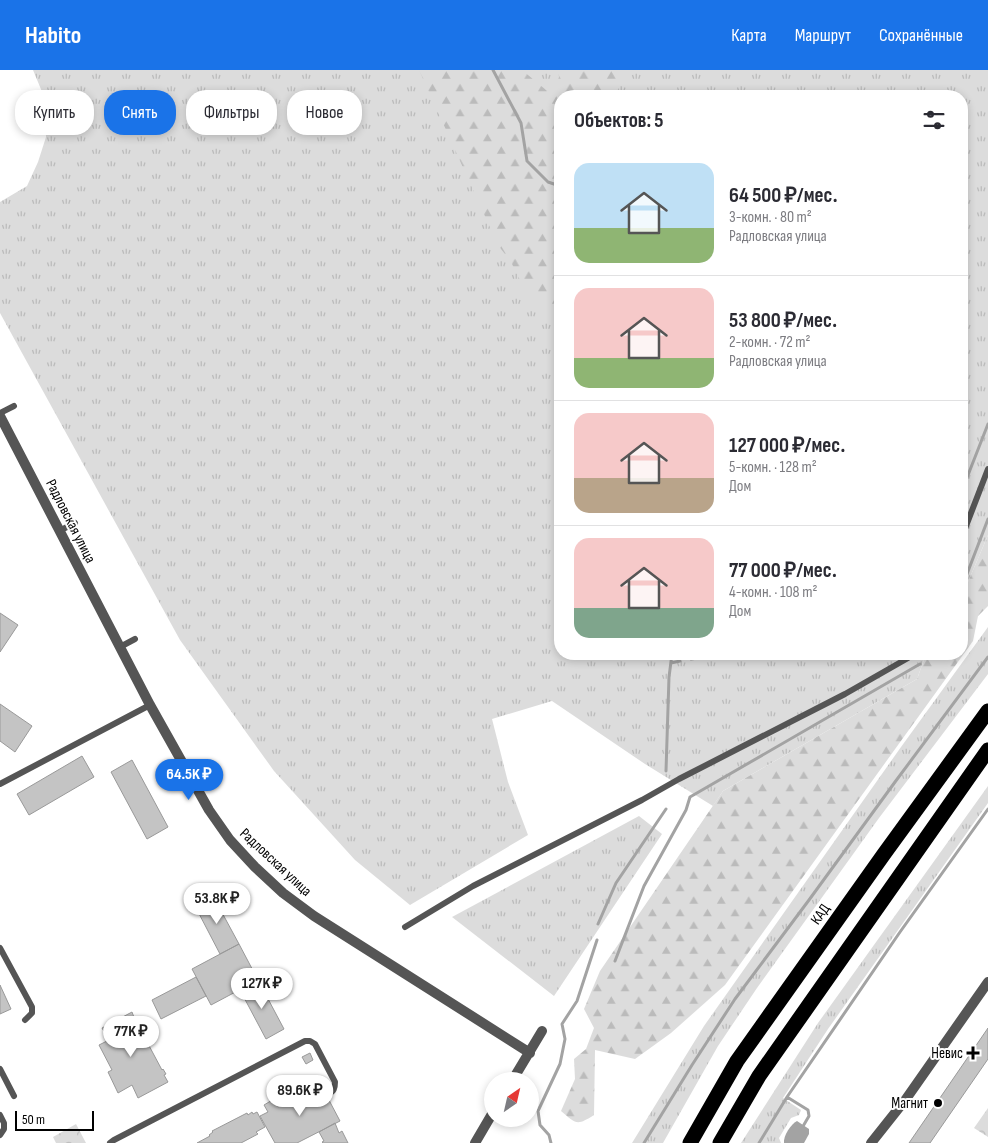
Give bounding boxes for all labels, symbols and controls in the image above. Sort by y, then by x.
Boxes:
text: Habito [25,21,81,50]
text: Карта [731,25,767,46]
text: Маршрут [795,25,851,46]
text: Сохранённые [879,25,963,46]
chip: Купить [15,90,94,135]
chip: Снять [104,90,176,135]
chip: Фильтры [186,90,277,135]
chip: Новое [287,90,362,135]
icon: filters [920,106,948,134]
text: Объектов: 5 [574,108,664,133]
icon: home [614,183,674,243]
text: 64 500 ₽/мес. [729,183,838,208]
text: 3-комн. · 80 m² [729,208,812,227]
text: Радловская улица [729,227,827,246]
icon: home [614,308,674,368]
text: 53 800 ₽/мес. [729,308,837,333]
text: 2-комн. · 72 m² [729,333,811,352]
text: Радловская улица [729,352,827,371]
icon: home [614,433,674,493]
text: 127 000 ₽/мес. [729,433,845,458]
text: 5-комн. · 128 m² [729,458,817,477]
street label: Радловская улица [41,476,100,567]
text: Дом [729,477,751,496]
icon: home [614,558,674,618]
text: 77 000 ₽/мес. [729,558,837,583]
text: 4-комн. · 108 m² [729,583,817,602]
text: Дом [729,602,751,621]
pin: 64.5K ₽ [143,758,235,801]
text: 64.5K ₽ [166,765,212,784]
street label: Радловская улица [236,824,316,901]
pin: 53.8K ₽ [171,882,263,925]
text: 53.8K ₽ [194,889,240,908]
street label: КАД [807,900,834,928]
pin: 127K ₽ [221,968,303,1010]
text: 127K ₽ [242,974,282,993]
pin: 77K ₽ [96,1016,166,1058]
text: 77K ₽ [114,1022,148,1041]
place label: Невис [931,1044,963,1063]
marker: Невис [967,1047,979,1059]
north arrow [484,1072,539,1128]
map controls [484,1072,539,1127]
pin: 89.6K ₽ [254,1074,346,1117]
text: 89.6K ₽ [277,1081,323,1100]
place label: Магнит [891,1094,928,1113]
marker: Магнит [932,1097,944,1109]
scale bar [15,1108,94,1131]
text: 50 m [22,1111,45,1128]

